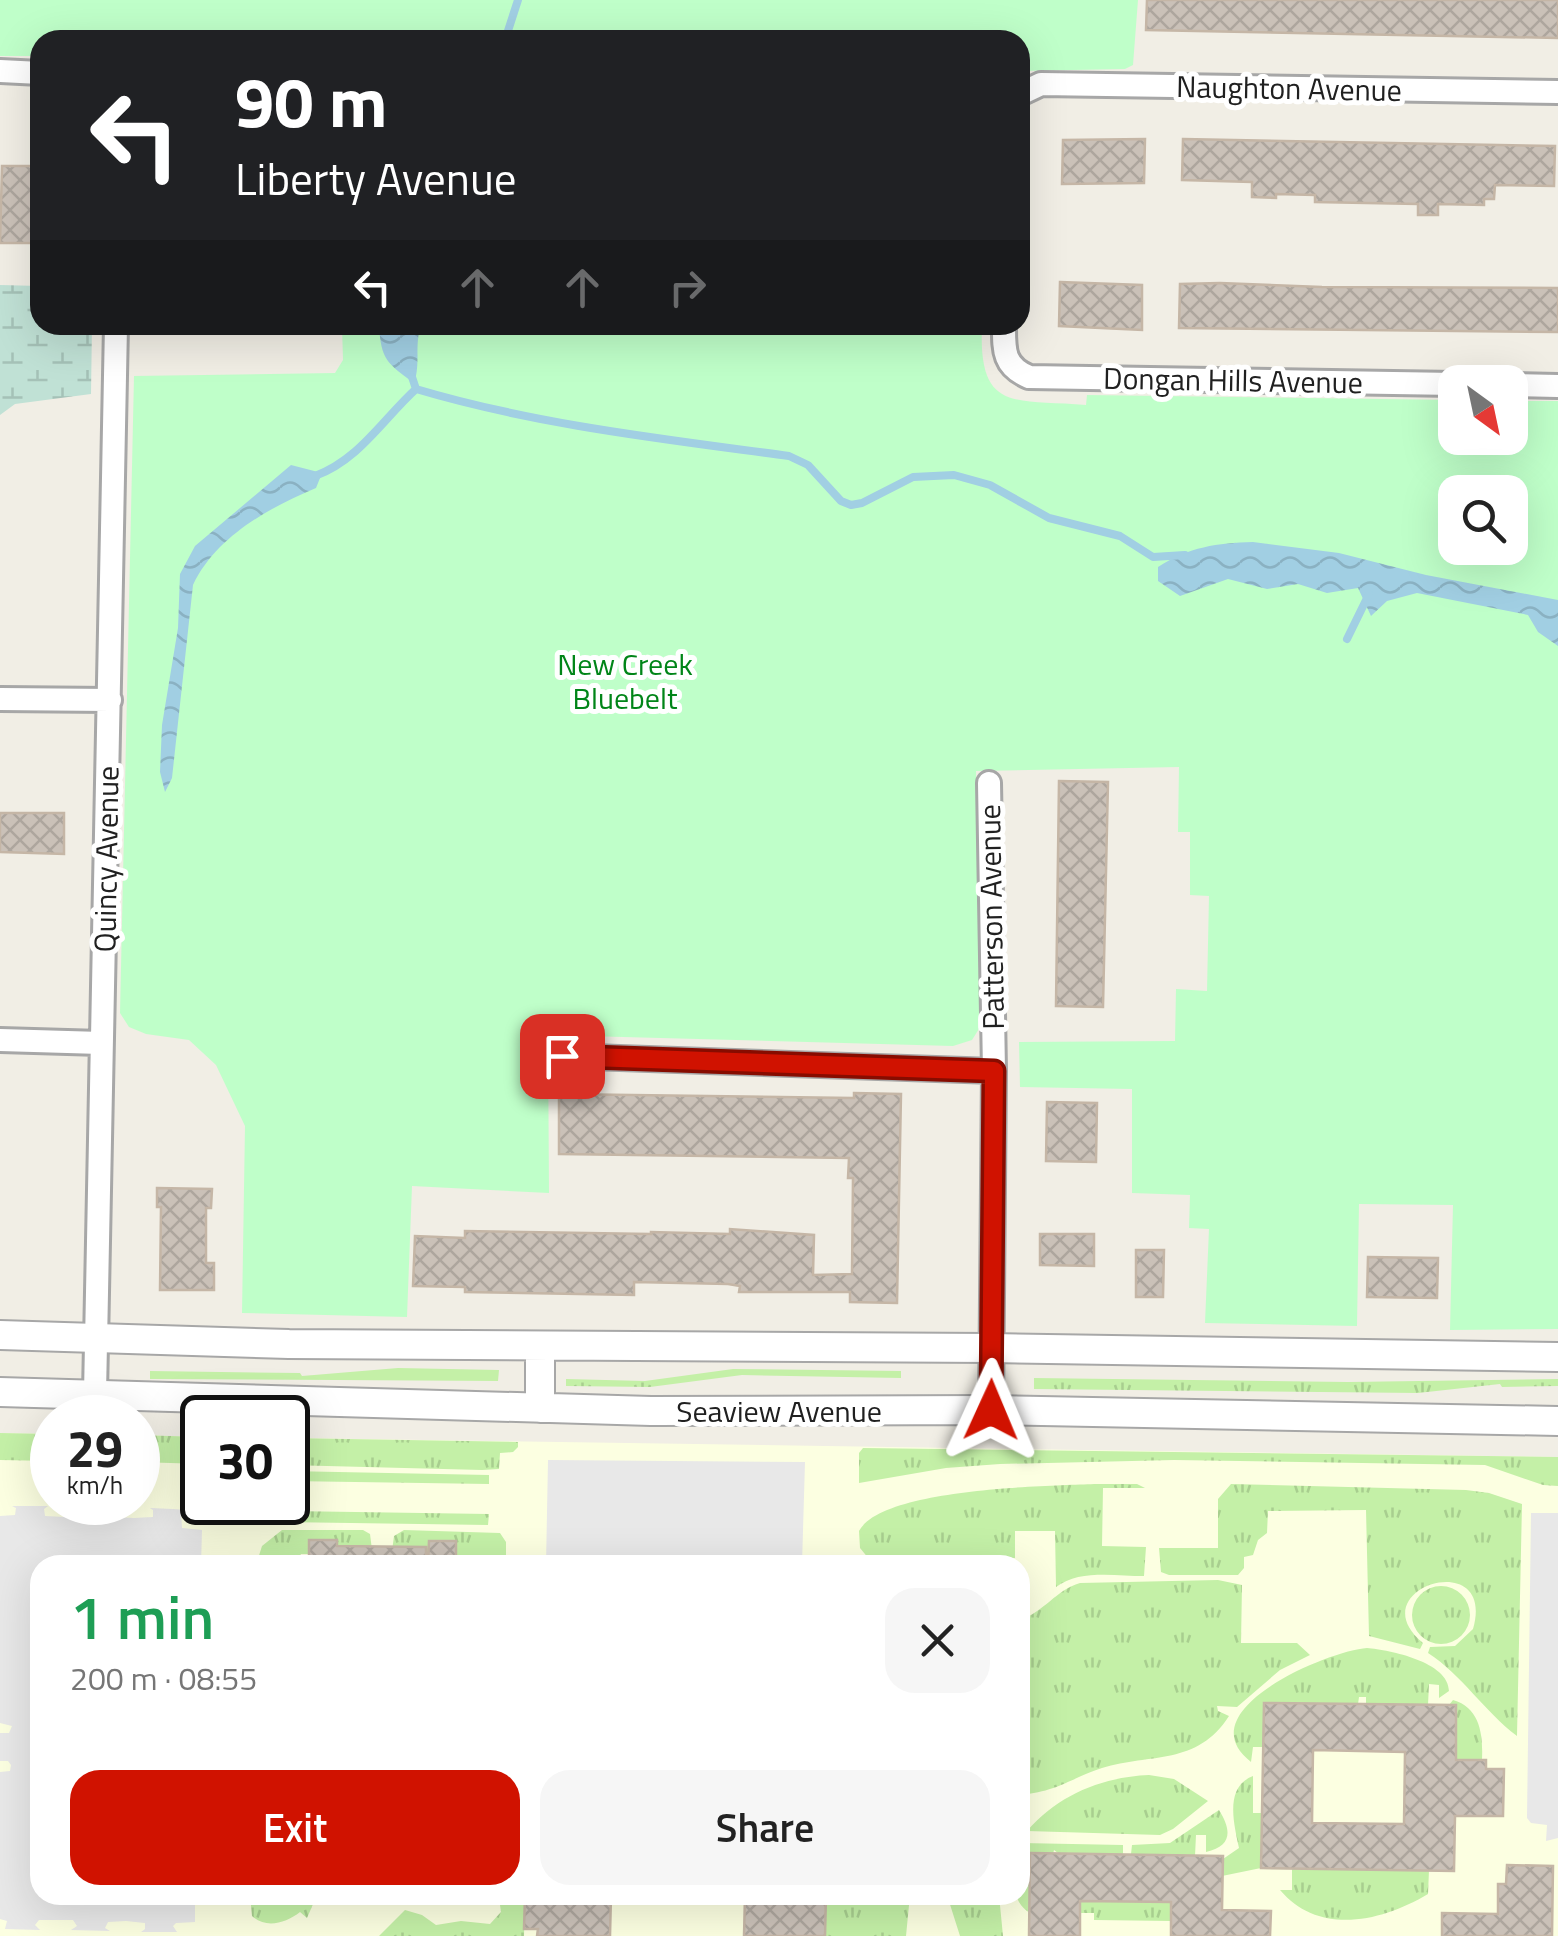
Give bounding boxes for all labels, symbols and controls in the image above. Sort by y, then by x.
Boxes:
text: 90 m [235,48,388,154]
street label: Naughton Avenue [1176,63,1402,113]
icon: left [70,70,200,200]
text: Liberty Avenue [235,144,517,212]
icon: left [345,260,400,315]
icon: ahead [450,260,505,315]
icon: ahead [555,260,610,315]
icon: right [660,260,715,315]
street label: Dongan Hills Avenue [1103,355,1363,405]
north arrow [1438,365,1528,455]
map controls [1438,365,1528,565]
button: search [1438,475,1528,565]
park label: New Creek Bluebelt [557,641,693,721]
street label: Quincy Avenue [81,765,131,953]
street label: Patterson Avenue [966,804,1016,1030]
pin [520,1014,605,1099]
icon: arrive [535,1029,590,1084]
position arrow [939,1358,1043,1462]
street label: Seaview Avenue [676,1388,882,1434]
speed limit sign: 30 [180,1395,310,1525]
text: 29 [67,1410,123,1486]
text: km/h [67,1466,123,1504]
text: 1 min [70,1571,214,1662]
button: close [885,1588,990,1693]
text: 200 m · 08:55 [70,1654,257,1702]
button: Exit [70,1770,520,1885]
button: Share [540,1770,990,1885]

